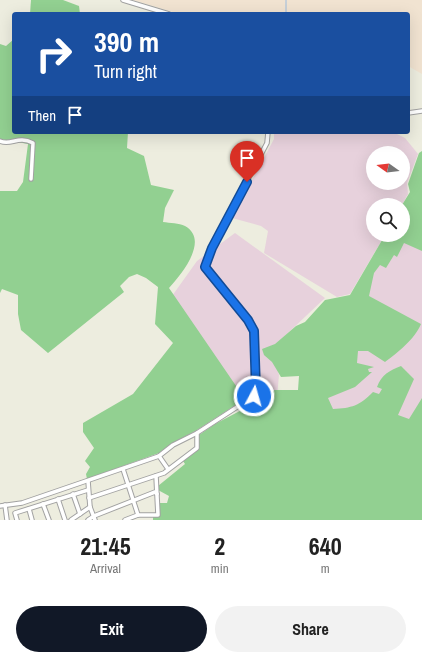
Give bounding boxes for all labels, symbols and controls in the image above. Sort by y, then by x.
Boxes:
text: 390 m [94,23,159,61]
icon: right [28,28,80,80]
text: Turn right [94,59,157,84]
icon: arrive [64,104,86,126]
text: Then [28,105,56,126]
pin [230,141,264,182]
north arrow [366,146,410,190]
map controls [366,146,410,242]
icon: arrive [236,147,258,169]
button: search [366,198,410,242]
position arrow [233,375,275,417]
text: 21:45 [80,530,131,562]
text: 2 [214,530,225,562]
text: 640 [309,530,342,562]
text: Arrival [90,560,121,577]
text: min [211,560,229,577]
text: m [321,560,330,577]
button: Exit [16,606,207,652]
button: Share [215,606,406,652]

